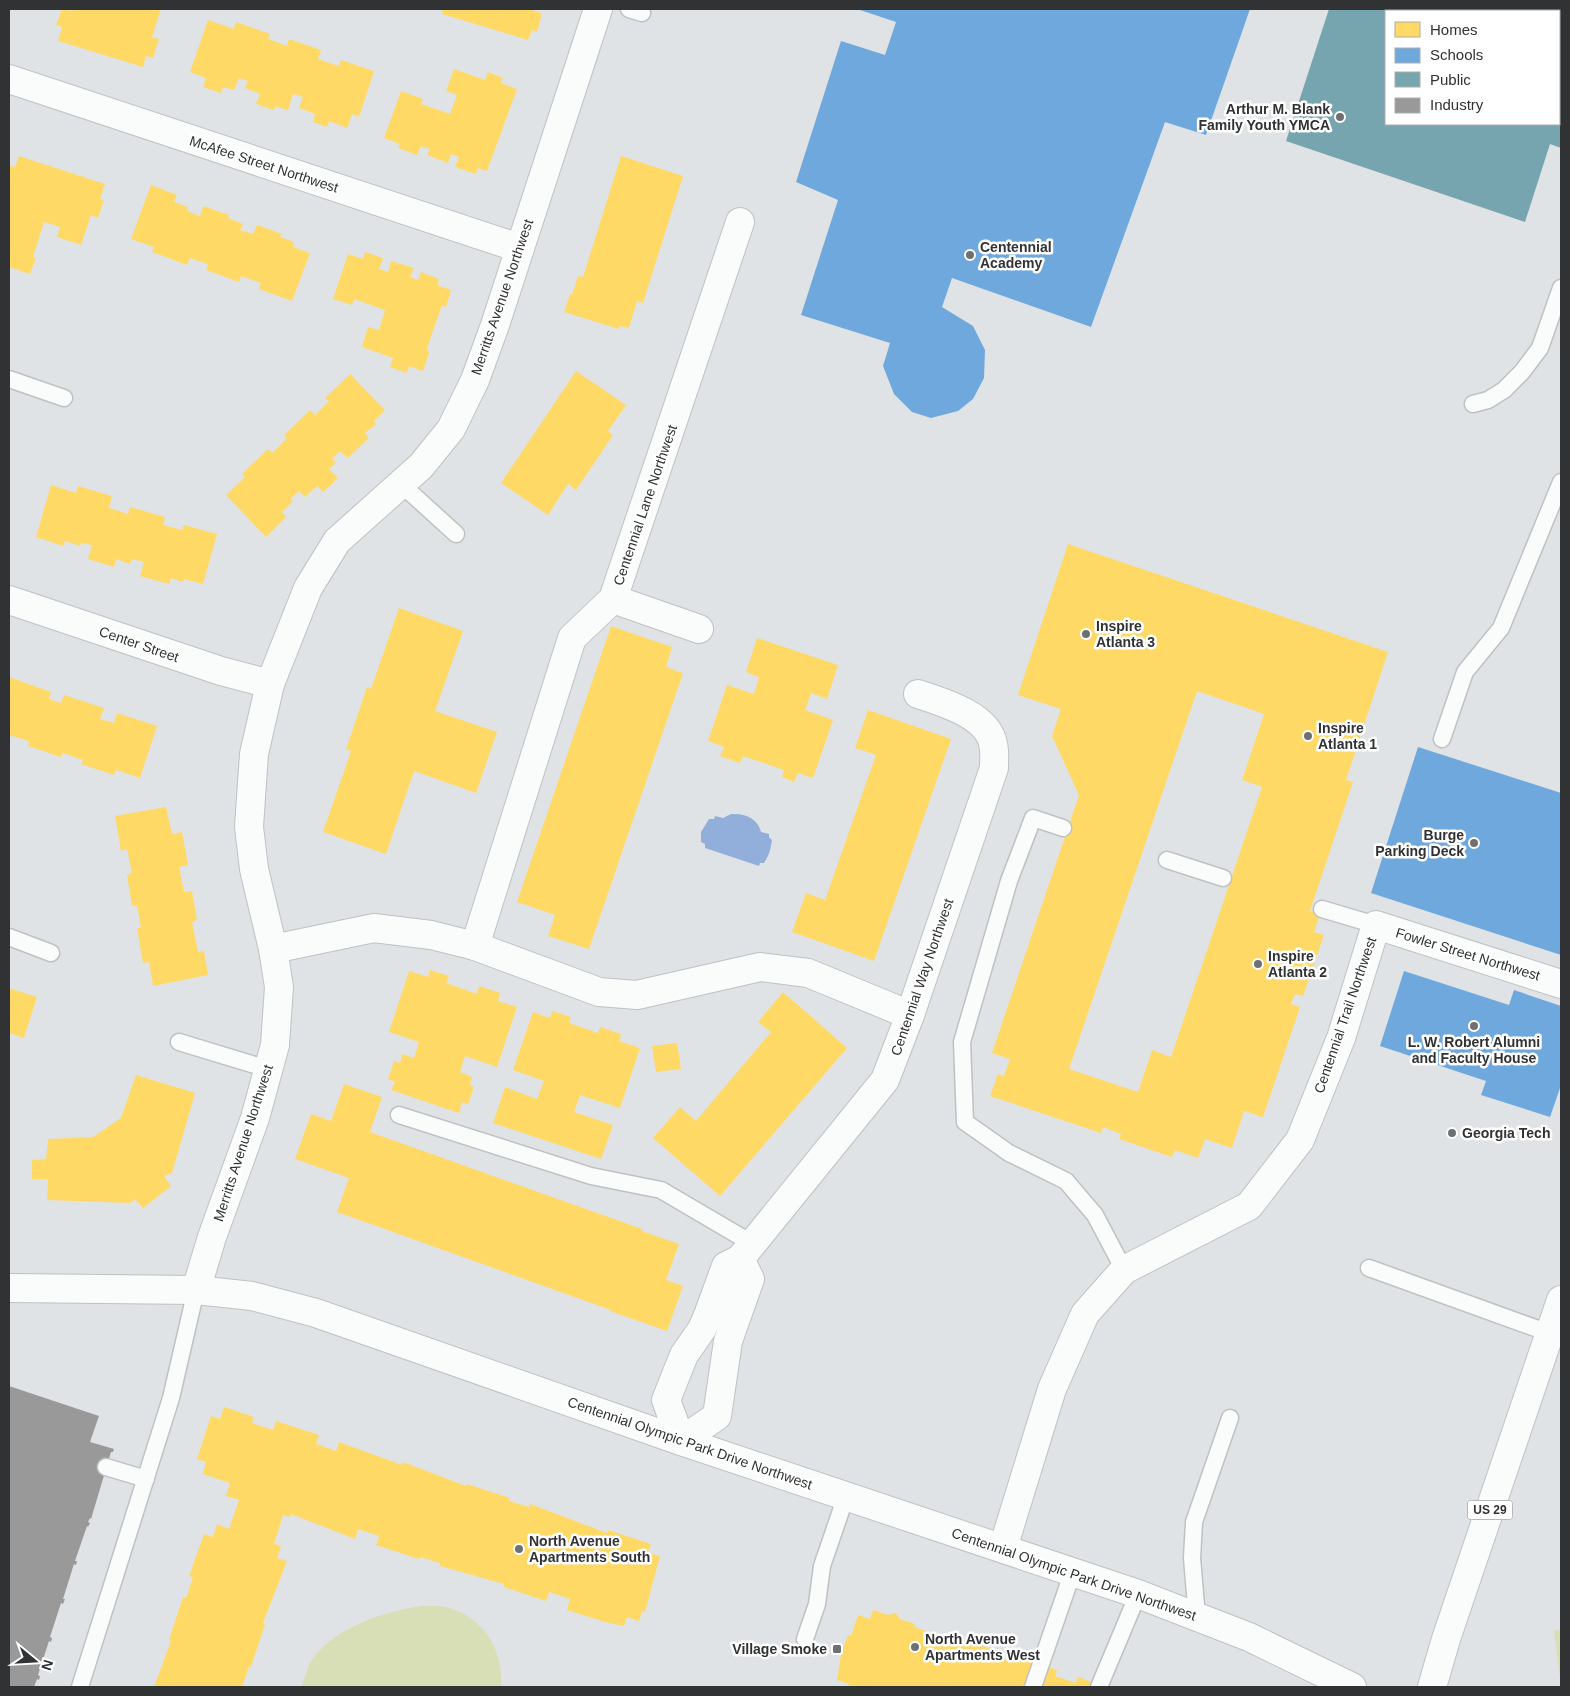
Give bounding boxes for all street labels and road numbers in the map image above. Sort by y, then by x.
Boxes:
street label: McAfee Street Northwest [188,132,341,196]
street label: Merritts Avenue Northwest [468,217,536,377]
street label: Centennial Lane Northwest [610,422,680,587]
street label: Center Street [97,623,181,665]
street label: Centennial Way Northwest [888,896,956,1058]
street label: Fowler Street Northwest [1394,924,1542,984]
street label: Centennial Trail Northwest [1311,935,1379,1095]
street label: Merritts Avenue Northwest [210,1062,276,1223]
street label: Centennial Olympic Park Drive Northwest [566,1394,814,1493]
road number: US 29 [1468,1500,1512,1520]
street label: Centennial Olympic Park Drive Northwest [950,1525,1198,1624]

